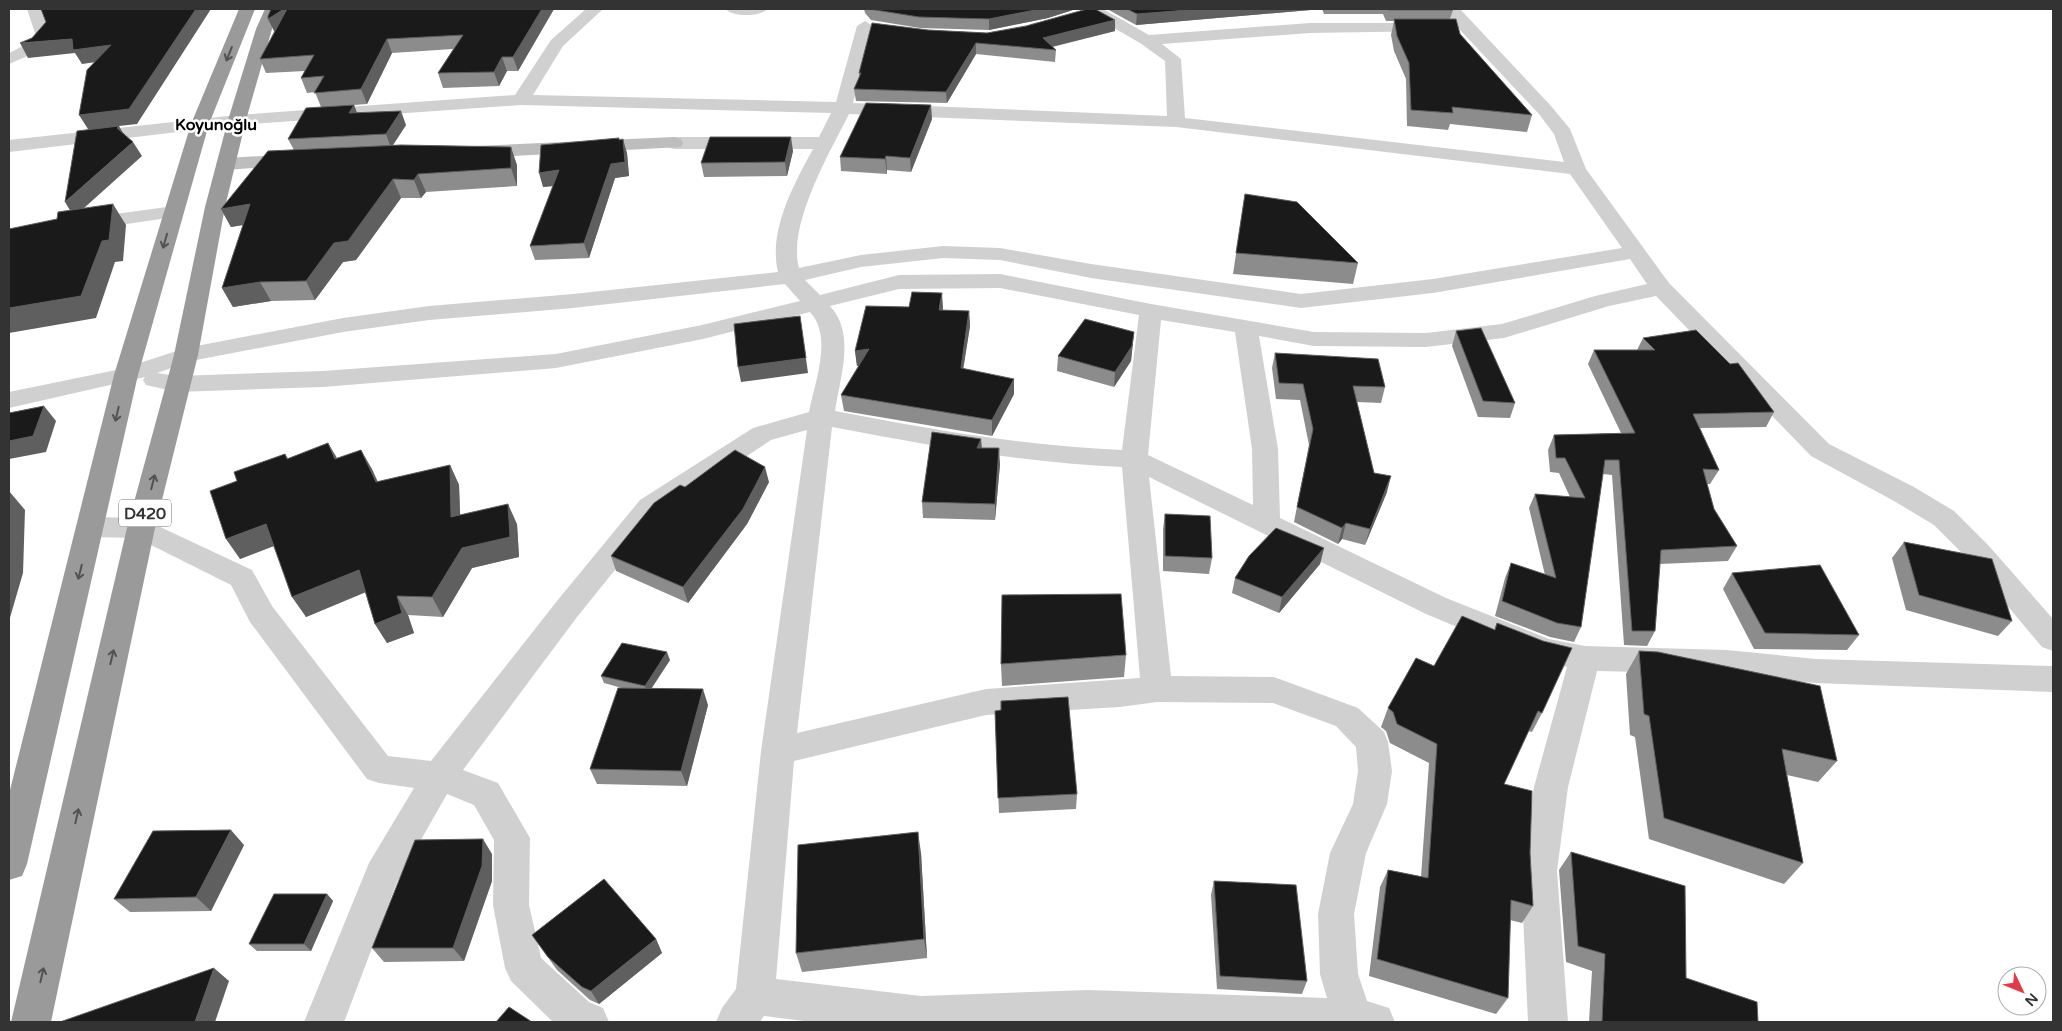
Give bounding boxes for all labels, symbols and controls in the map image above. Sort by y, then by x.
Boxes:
one-way arrow [224,46,233,61]
district label: Koyunoğlu [175,115,257,135]
one-way arrow [160,232,170,248]
one-way arrow [112,406,121,422]
one-way arrow [149,475,158,491]
road number: D420 [119,499,171,526]
one-way arrow [75,564,84,580]
one-way arrow [108,650,118,666]
one-way arrow [73,809,82,825]
north arrow [1997,966,2047,1016]
one-way arrow [38,967,47,983]
text: N [2021,990,2041,1009]

